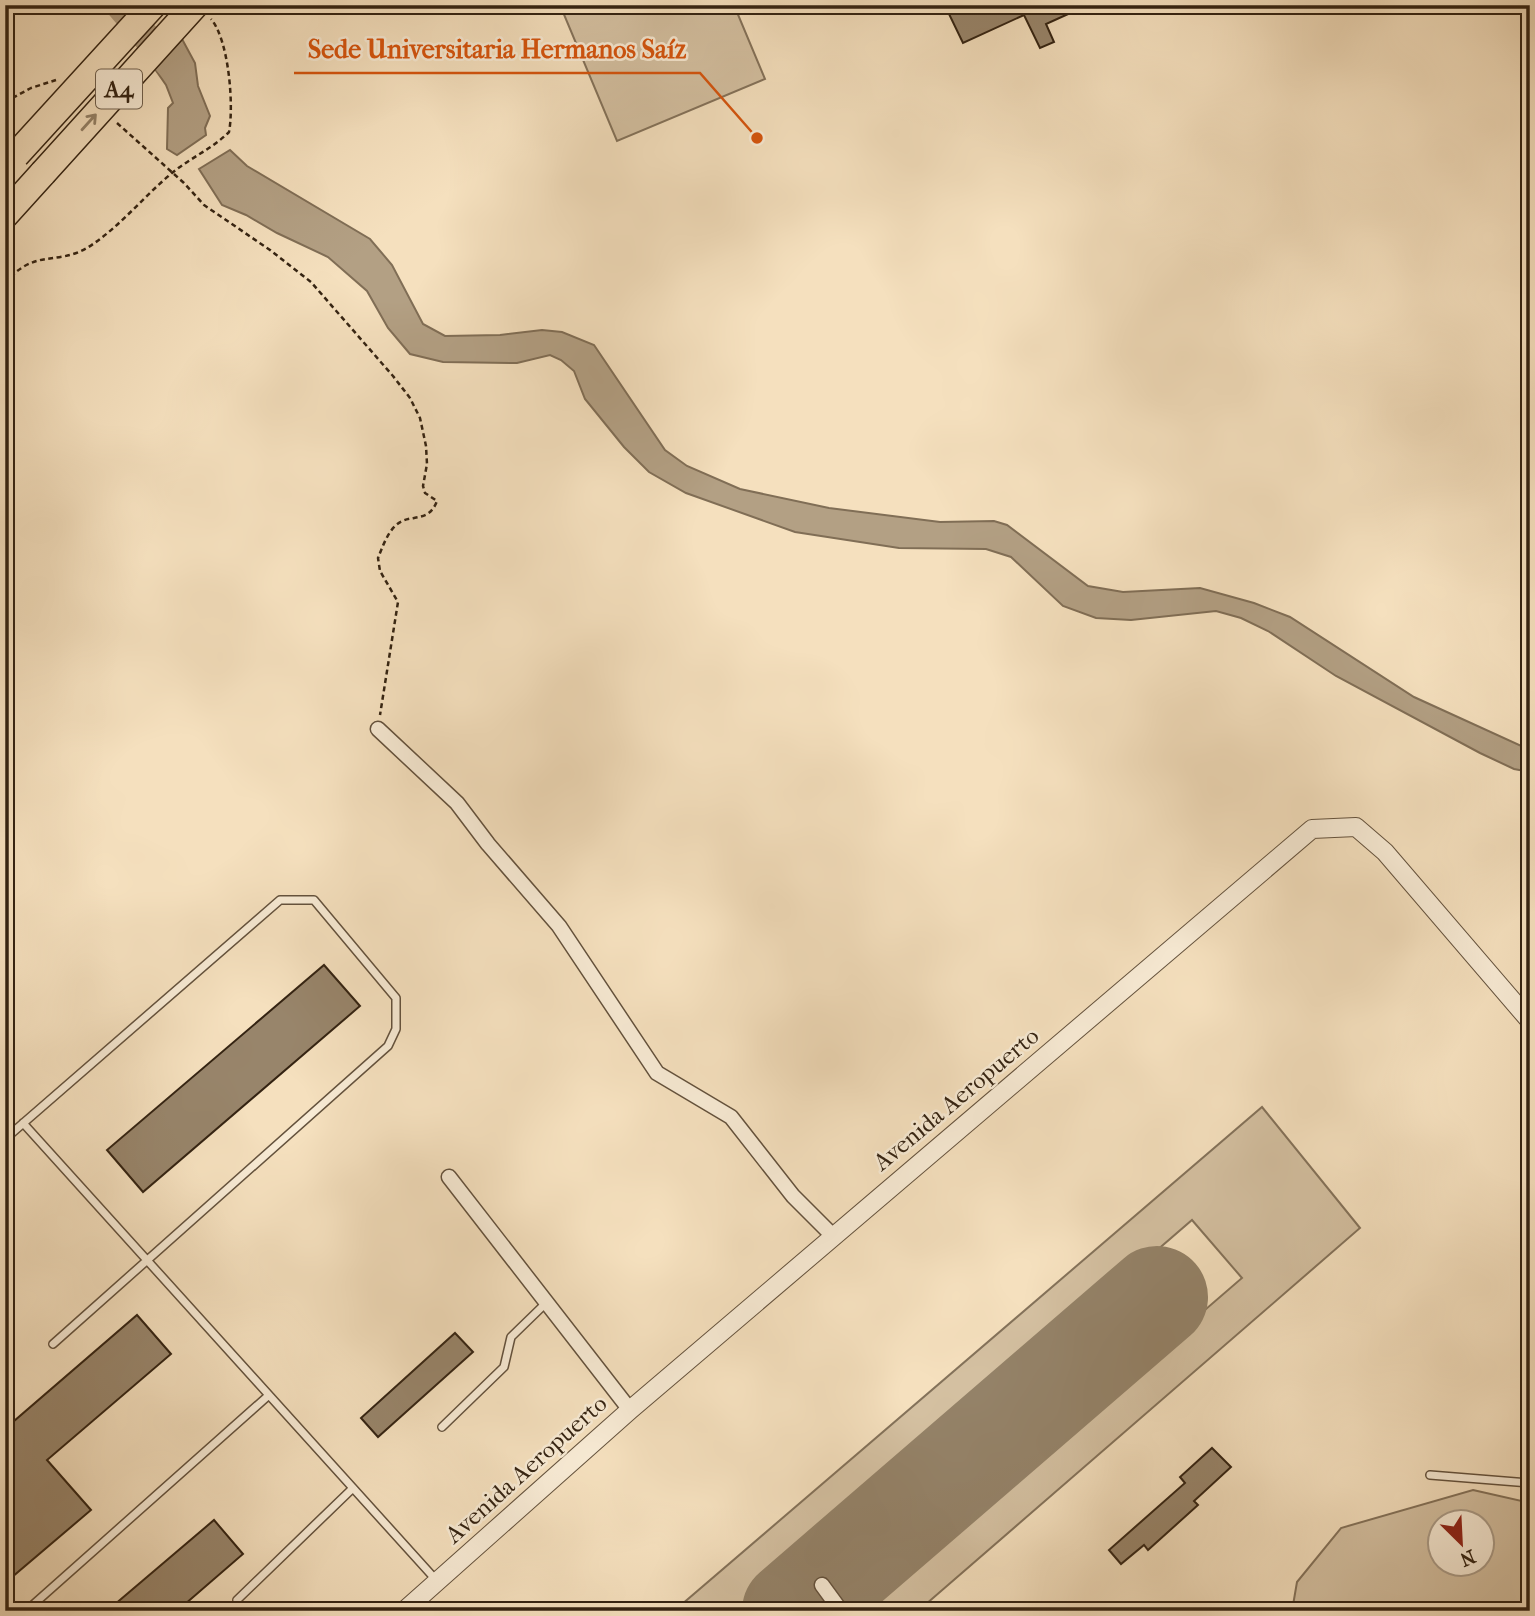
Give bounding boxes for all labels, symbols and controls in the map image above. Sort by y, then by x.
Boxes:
callout: Sede Universitaria Hermanos Saíz [294,26,700,73]
text: Sede Universitaria Hermanos Saíz [308,34,687,65]
road number: A4 [96,69,142,108]
one-way arrow [80,114,97,131]
street label: Avenida Aeropuerto [867,1022,1045,1177]
street label: Avenida Aeropuerto [439,1389,613,1550]
north arrow [1426,1508,1496,1578]
text: N [1456,1545,1479,1571]

